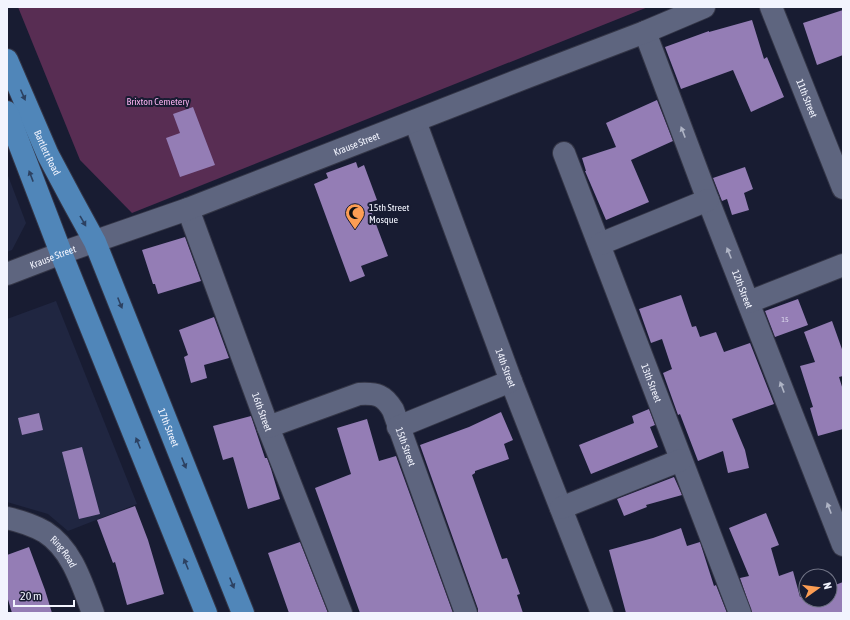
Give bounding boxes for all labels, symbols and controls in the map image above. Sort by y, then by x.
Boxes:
street label: 11th Street [794,77,819,119]
one-way arrow [20,90,26,102]
park label: Brixton Cemetery [127,96,189,107]
one-way arrow [679,125,685,137]
street label: Bartlett Road [32,128,63,177]
street label: Krause Street [332,130,381,158]
one-way arrow [28,170,34,182]
mosque icon: 15th Street Mosque [344,202,366,230]
place label: 15th Street Mosque [369,202,410,225]
one-way arrow [80,215,87,227]
street label: Krause Street [28,243,78,271]
one-way arrow [726,247,732,259]
street label: 12th Street [730,268,755,310]
one-way arrow [117,297,123,309]
house number: 15 [781,315,789,324]
street label: 14th Street [493,347,518,389]
street label: 13th Street [639,362,664,404]
one-way arrow [779,382,785,393]
street label: 16th Street [250,391,274,433]
street label: 17th Street [156,407,181,449]
street label: 15th Street [394,426,418,468]
one-way arrow [135,438,141,449]
one-way arrow [181,457,187,469]
one-way arrow [825,502,831,514]
street label: Ring Road [48,534,79,570]
one-way arrow [183,557,189,569]
north arrow [798,568,838,608]
one-way arrow [229,578,235,590]
text: N [821,581,834,590]
scale bar [14,582,74,608]
text: 20 m [20,589,42,603]

